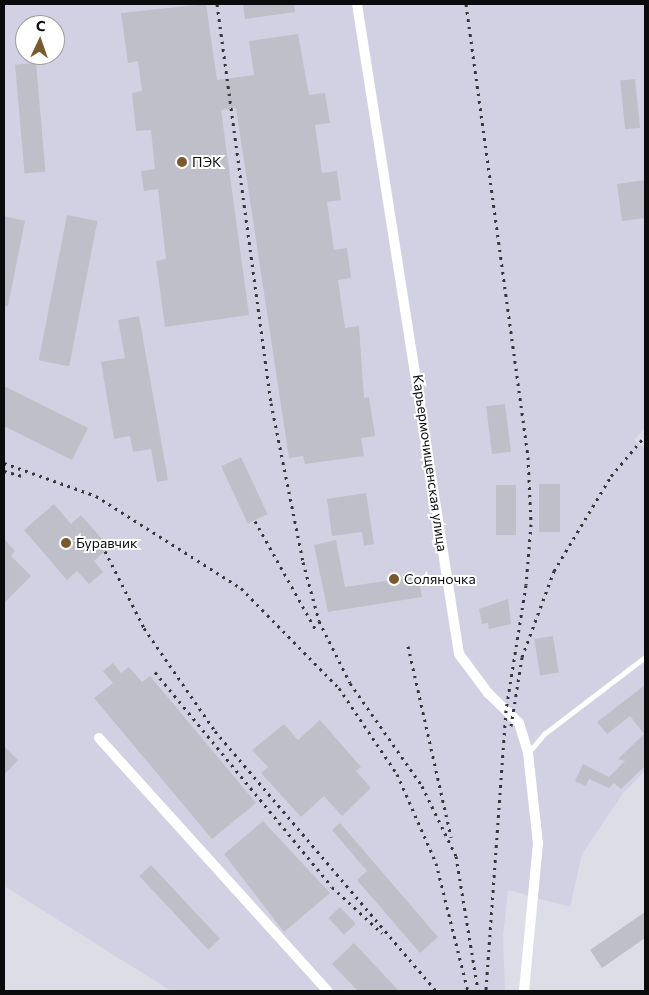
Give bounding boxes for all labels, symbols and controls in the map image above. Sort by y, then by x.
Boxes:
north arrow [15,15,65,65]
text: С [36,17,46,34]
place label: ПЭК [192,154,221,170]
marker: ПЭК [176,156,188,168]
street label: Карьермочищенская улица [409,373,451,553]
place label: Буравчик [76,535,138,551]
marker: Буравчик [60,537,72,549]
place label: Соляночка [404,571,476,587]
marker: Соляночка [388,573,400,585]

